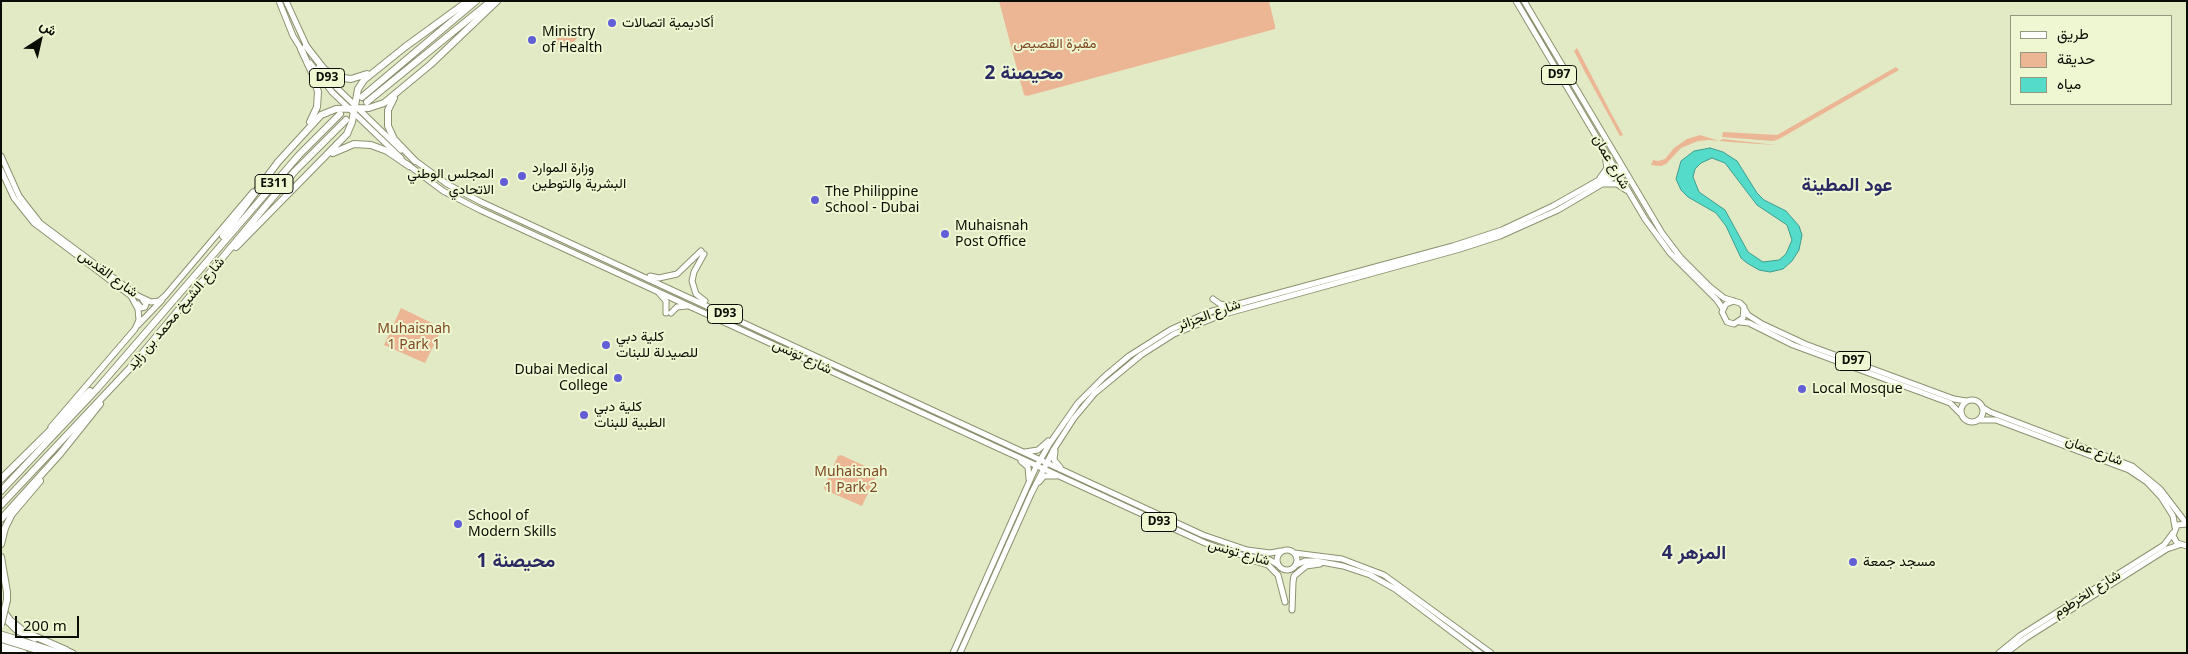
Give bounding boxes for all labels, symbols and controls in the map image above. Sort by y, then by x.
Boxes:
north arrow [15,15,65,65]
text: ش [37,15,61,40]
place label: أكاديمية اتصالات [622,15,714,31]
legend [2010,15,2173,105]
marker: أكاديمية اتصالات [606,17,618,29]
text: طريق [2057,23,2089,43]
place label: Ministry of Health [542,24,602,56]
marker: Ministry of Health [526,34,538,46]
park label: مقبرة القصيص [1014,36,1096,52]
text: حديقة [2057,48,2095,68]
district label: محيصنة 2 [985,63,1063,85]
road number: D97 [1542,66,1576,84]
road number: D93 [310,68,344,88]
text: مياه [2057,73,2081,93]
street label: شارع عمان [1589,132,1633,192]
place label: وزارة الموارد البشرية والتوطين [532,160,626,192]
place label: المجلس الوطني الاتحادي [407,166,494,198]
marker: وزارة الموارد البشرية والتوطين [516,170,528,182]
road number: E311 [255,174,293,193]
district label: عود المطينة [1802,175,1892,197]
marker: المجلس الوطني الاتحادي [498,176,510,188]
place label: The Philippine School - Dubai [825,184,919,216]
marker: The Philippine School - Dubai [809,194,821,206]
place label: Muhaisnah Post Office [955,218,1028,250]
marker: Muhaisnah Post Office [939,228,951,240]
street label: شارع القدس [75,247,141,301]
street label: شارع الشيخ محمد بن زايد [124,254,228,374]
street label: شارع الجزائر [1175,296,1243,334]
road number: D93 [708,304,742,324]
park label: Muhaisnah 1 Park 1 [377,321,451,354]
place label: كلية دبي للصيدلة للبنات [616,329,698,362]
street label: شارع تونس [770,336,834,378]
marker: كلية دبي للصيدلة للبنات [600,339,612,351]
road number: D97 [1836,352,1870,371]
place label: Dubai Medical College [514,362,608,394]
marker: Dubai Medical College [612,372,624,384]
place label: Local Mosque [1812,381,1903,397]
marker: Local Mosque [1796,383,1808,395]
place label: كلية دبي الطبية للبنات [594,399,666,432]
marker: كلية دبي الطبية للبنات [578,409,590,421]
street label: شارع عمان [2063,432,2125,470]
park label: Muhaisnah 1 Park 2 [814,464,888,497]
place label: School of Modern Skills [468,508,556,540]
road number: D93 [1142,512,1176,532]
marker: School of Modern Skills [452,518,464,530]
street label: شارع تونس [1206,536,1272,570]
district label: المزهر 4 [1662,543,1726,565]
district label: محيصنة 1 [477,551,555,573]
place label: مسجد جمعة [1863,554,1936,570]
marker: مسجد جمعة [1847,556,1859,568]
street label: شارع الخرطوم [2050,567,2124,621]
scale bar [18,606,81,638]
text: 200 m [23,615,67,635]

